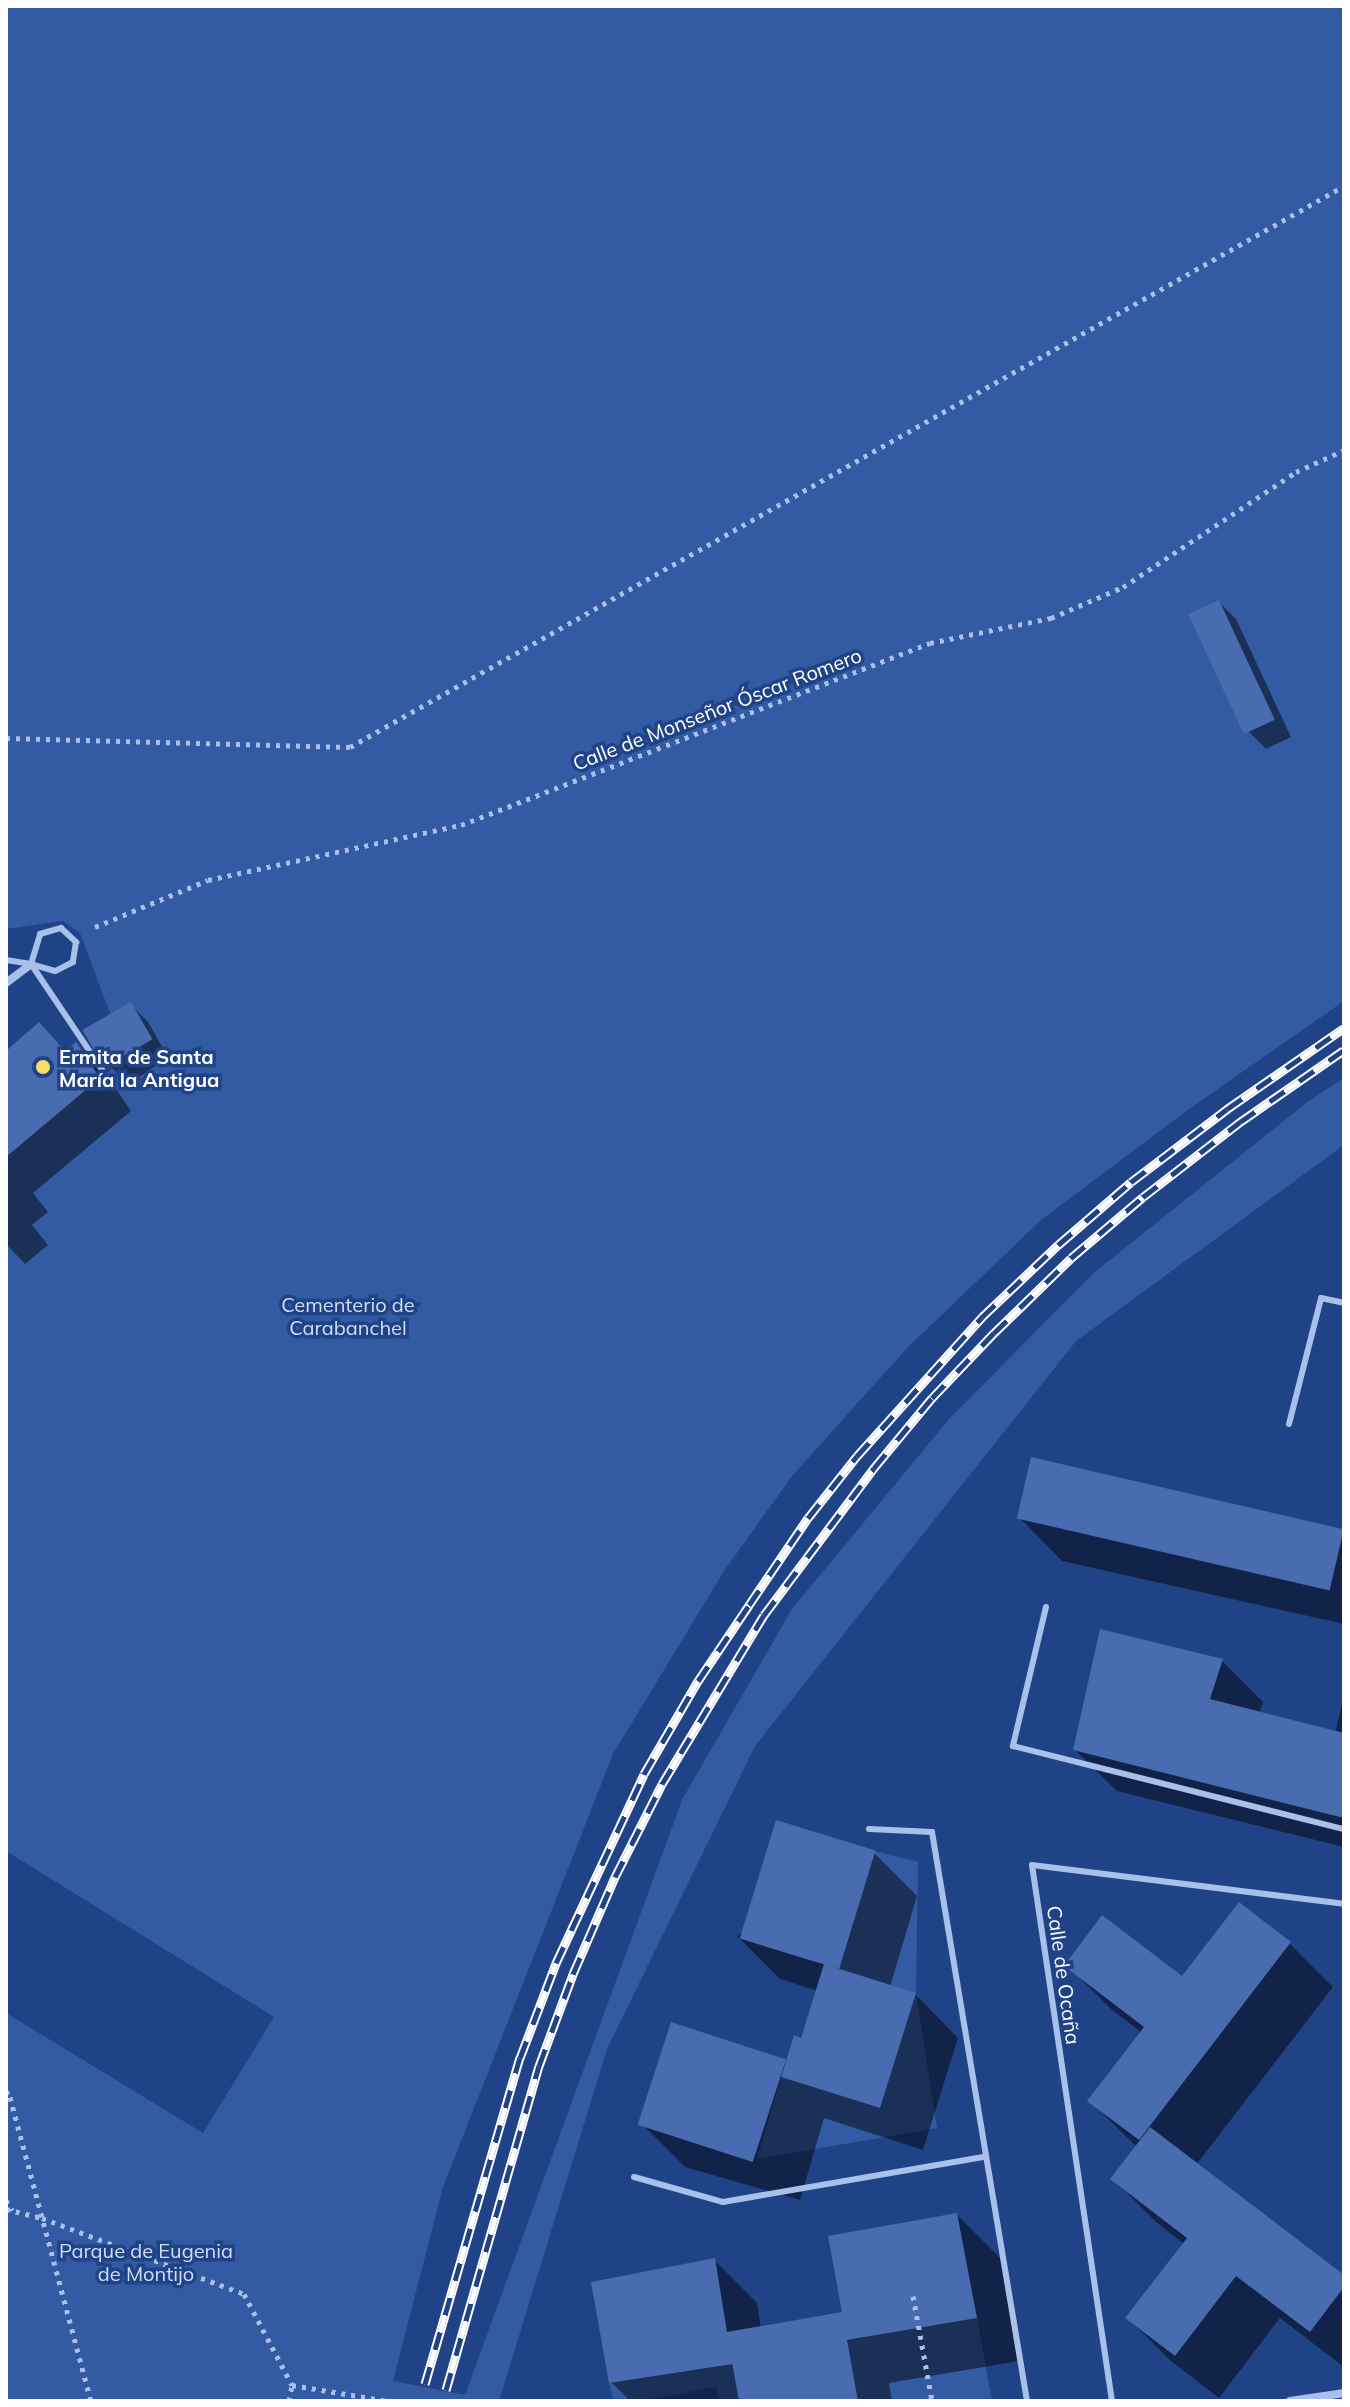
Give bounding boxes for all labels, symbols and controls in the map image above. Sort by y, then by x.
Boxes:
street label: Calle de Monseñor Óscar Romero [569,643,865,775]
place label: Ermita de Santa María la Antigua [59,1044,219,1091]
marker: Ermita de Santa María la Antigua [34,1058,52,1076]
park label: Cementerio de Carabanchel [281,1292,415,1339]
street label: Calle de Ocaña [1042,1904,1086,2046]
park label: Parque de Eugenia de Montijo [59,2239,233,2286]

